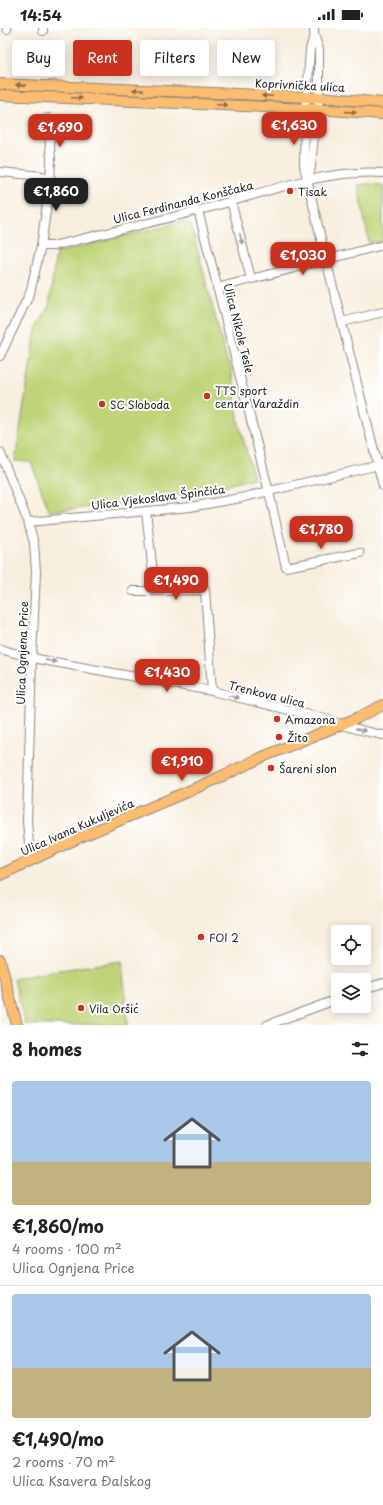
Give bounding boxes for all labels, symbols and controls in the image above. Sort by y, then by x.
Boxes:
text: 14:54 [20,3,62,26]
chip: Buy [12,40,65,76]
chip: Rent [73,40,132,76]
chip: Filters [140,40,209,76]
chip: New [217,40,275,76]
street label: Koprivnička ulica [255,74,345,96]
one-way arrow [15,81,27,88]
one-way arrow [131,87,144,93]
one-way arrow [261,92,273,99]
one-way arrow [71,94,83,101]
one-way arrow [216,102,228,109]
one-way arrow [344,108,357,115]
pin: €1,630 [261,112,327,146]
pin: €1,690 [27,114,93,148]
text: €1,630 [271,115,317,134]
text: €1,690 [37,117,83,136]
street label: Ulica Ferdinanda Konščaka [111,176,255,228]
pin: €1,860 [23,178,89,212]
text: €1,860 [33,181,79,200]
place label: Tisak [298,183,327,200]
marker: Tisak [285,186,295,196]
one-way arrow [238,233,244,245]
pin: €1,030 [270,242,336,276]
text: €1,030 [280,245,326,264]
street label: Ulica Nikole Tesle [220,281,258,375]
place label: TTS sport centar Varaždin [215,382,299,412]
marker: TTS sport centar Varaždin [202,391,212,401]
place label: SC Sloboda [110,396,170,413]
marker: SC Sloboda [97,399,107,409]
street label: Ulica Vjekoslava Špinčića [90,480,226,514]
pin: €1,780 [288,516,354,550]
text: €1,780 [299,519,343,538]
pin: €1,490 [143,567,209,601]
text: €1,490 [153,570,199,589]
street label: Ulica Ognjena Price [12,601,32,705]
one-way arrow [45,659,58,665]
pin: €1,430 [134,659,200,693]
text: €1,430 [144,662,190,681]
street label: Trenkova ulica [227,676,307,712]
one-way arrow [228,694,240,700]
place label: Amazona [285,711,336,728]
marker: Amazona [272,714,282,724]
one-way arrow [355,728,367,734]
place label: Žito [287,729,308,746]
marker: Žito [274,732,284,742]
pin: €1,910 [149,748,215,782]
text: €1,910 [161,751,203,770]
place label: Šareni slon [279,760,337,777]
marker: Šareni slon [266,763,276,773]
street label: Ulica Ivana Kukuljevića [17,794,137,860]
map controls [331,925,371,1013]
button: locate [331,925,371,965]
place label: FOI 2 [209,929,239,946]
marker: FOI 2 [196,932,206,942]
button: layers [331,973,371,1013]
place label: Vila Oršić [89,1000,138,1017]
marker: Vila Oršić [76,1003,86,1013]
text: 8 homes [12,1036,82,1062]
icon: filters [349,1038,371,1060]
icon: home [156,1107,228,1179]
text: €1,860/mo [12,1213,104,1239]
text: 4 rooms · 100 m² [12,1239,122,1258]
text: Ulica Ognjena Price [12,1258,134,1277]
icon: home [156,1320,228,1392]
text: €1,490/mo [12,1426,104,1452]
text: 2 rooms · 70 m² [12,1452,115,1471]
text: Ulica Ksavera Đalskog [12,1471,151,1490]

